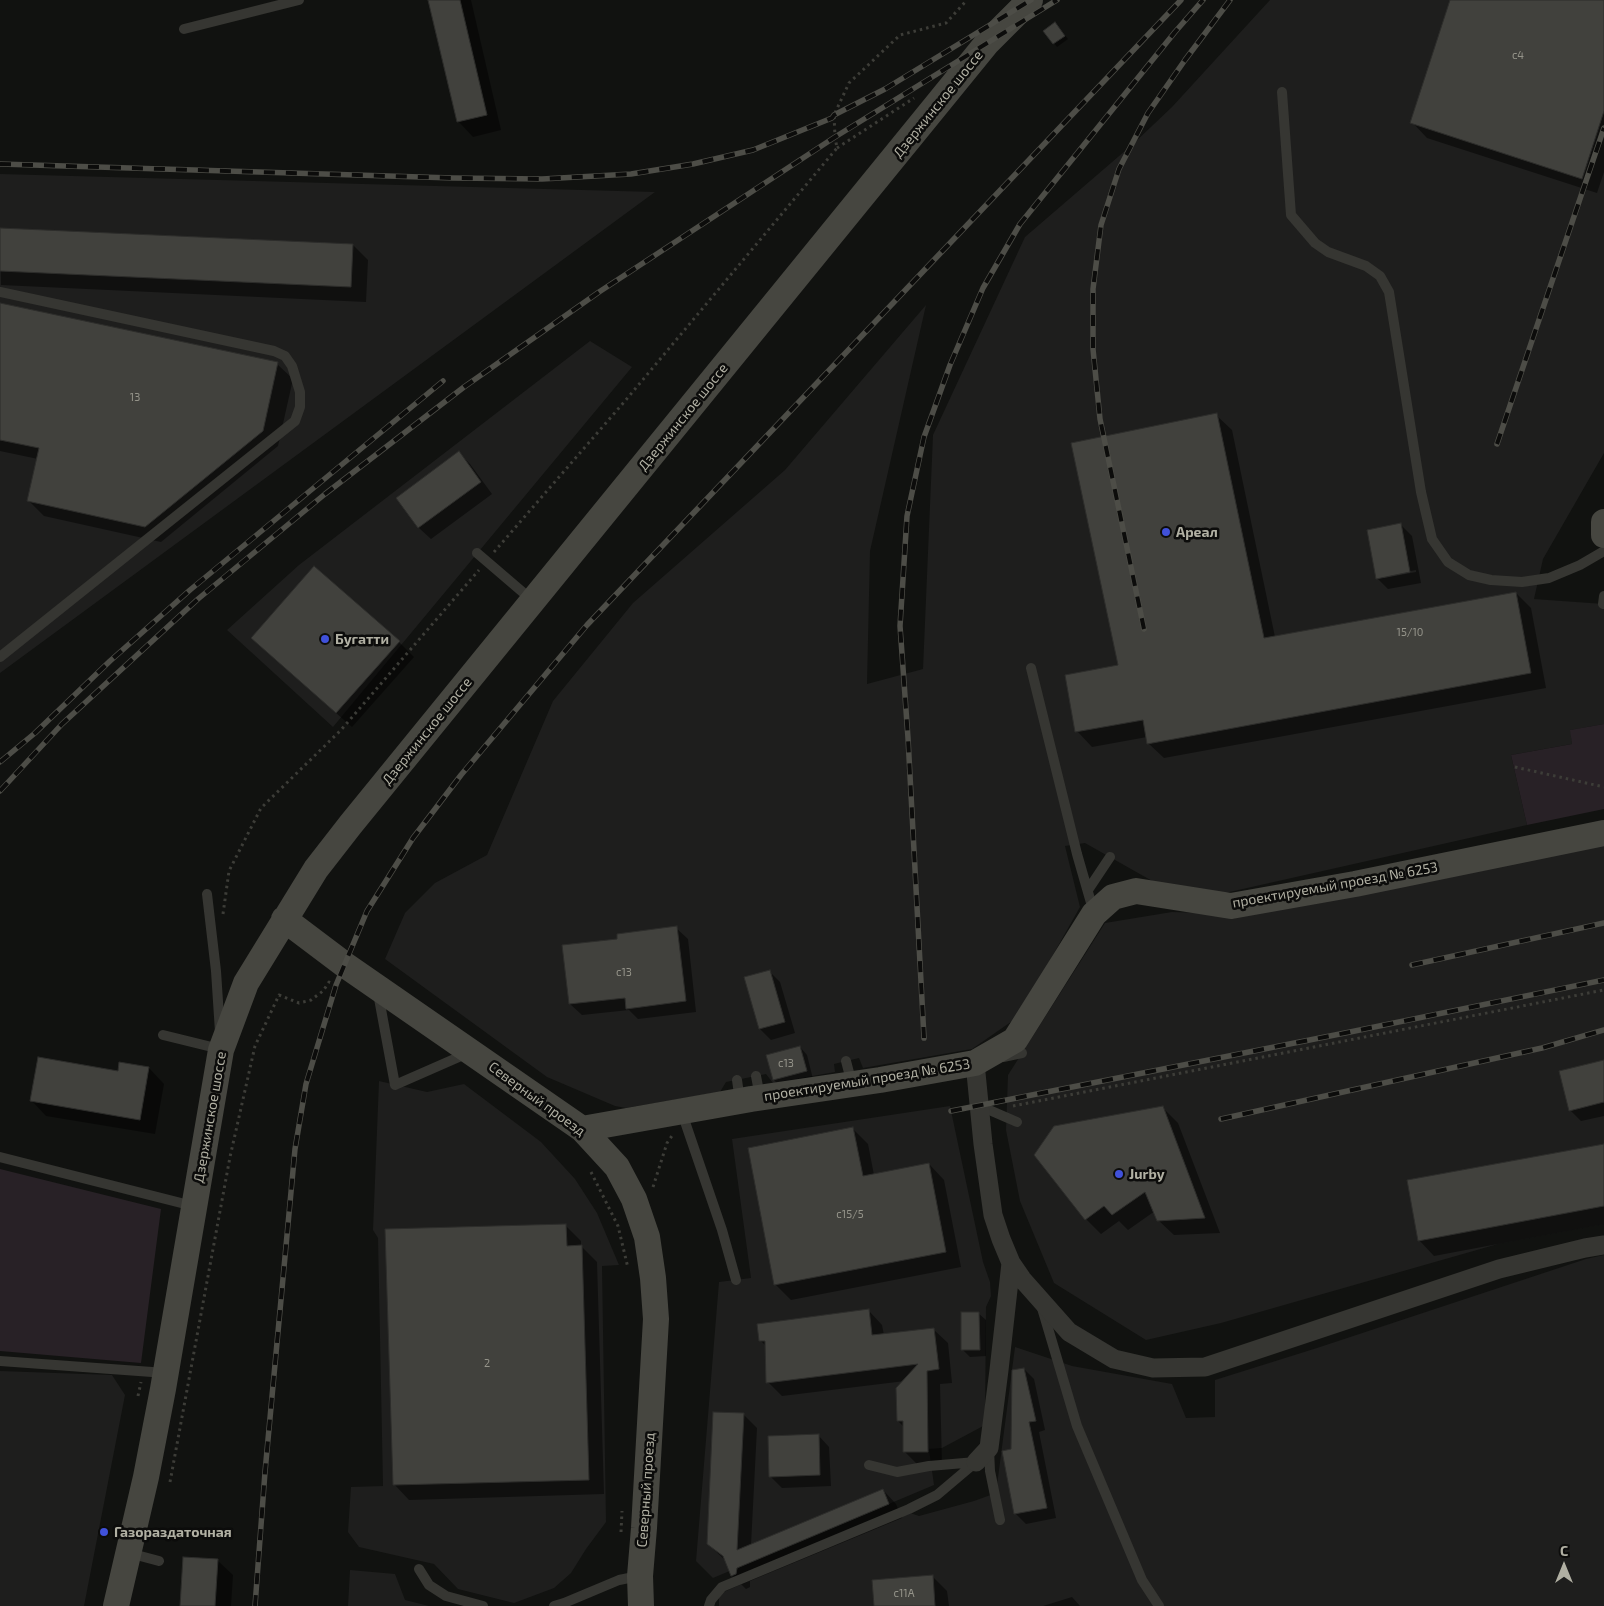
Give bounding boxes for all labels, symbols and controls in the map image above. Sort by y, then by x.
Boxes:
street label: Дзержинское шоссе [890,47,986,161]
house number: с4 [1512,48,1524,62]
street label: Дзержинское шоссе [635,360,731,474]
house number: 13 [130,390,140,404]
place label: Ареал [1176,524,1218,540]
marker: Ареал [1160,526,1172,538]
house number: 15/10 [1397,625,1423,639]
place label: Бугатти [335,631,389,647]
marker: Бугатти [319,633,331,645]
street label: Дзержинское шоссе [379,674,475,788]
street label: проектируемый проезд № 6253 [1231,859,1439,911]
house number: с13 [616,965,632,979]
street label: Дзержинское шоссе [190,1050,230,1184]
street label: проектируемый проезд № 6253 [763,1055,971,1105]
house number: с13 [778,1056,794,1070]
street label: Северный проезд [485,1058,589,1140]
place label: Jurby [1129,1166,1165,1182]
marker: Jurby [1113,1168,1125,1180]
house number: с15/5 [836,1207,864,1221]
house number: 2 [484,1356,490,1370]
street label: Северный проезд [634,1432,658,1548]
place label: Газораздаточная [114,1524,232,1540]
marker: Газораздаточная [98,1526,110,1538]
north arrow [1539,1541,1589,1591]
text: С [1560,1542,1568,1559]
house number: с11А [893,1586,915,1600]

